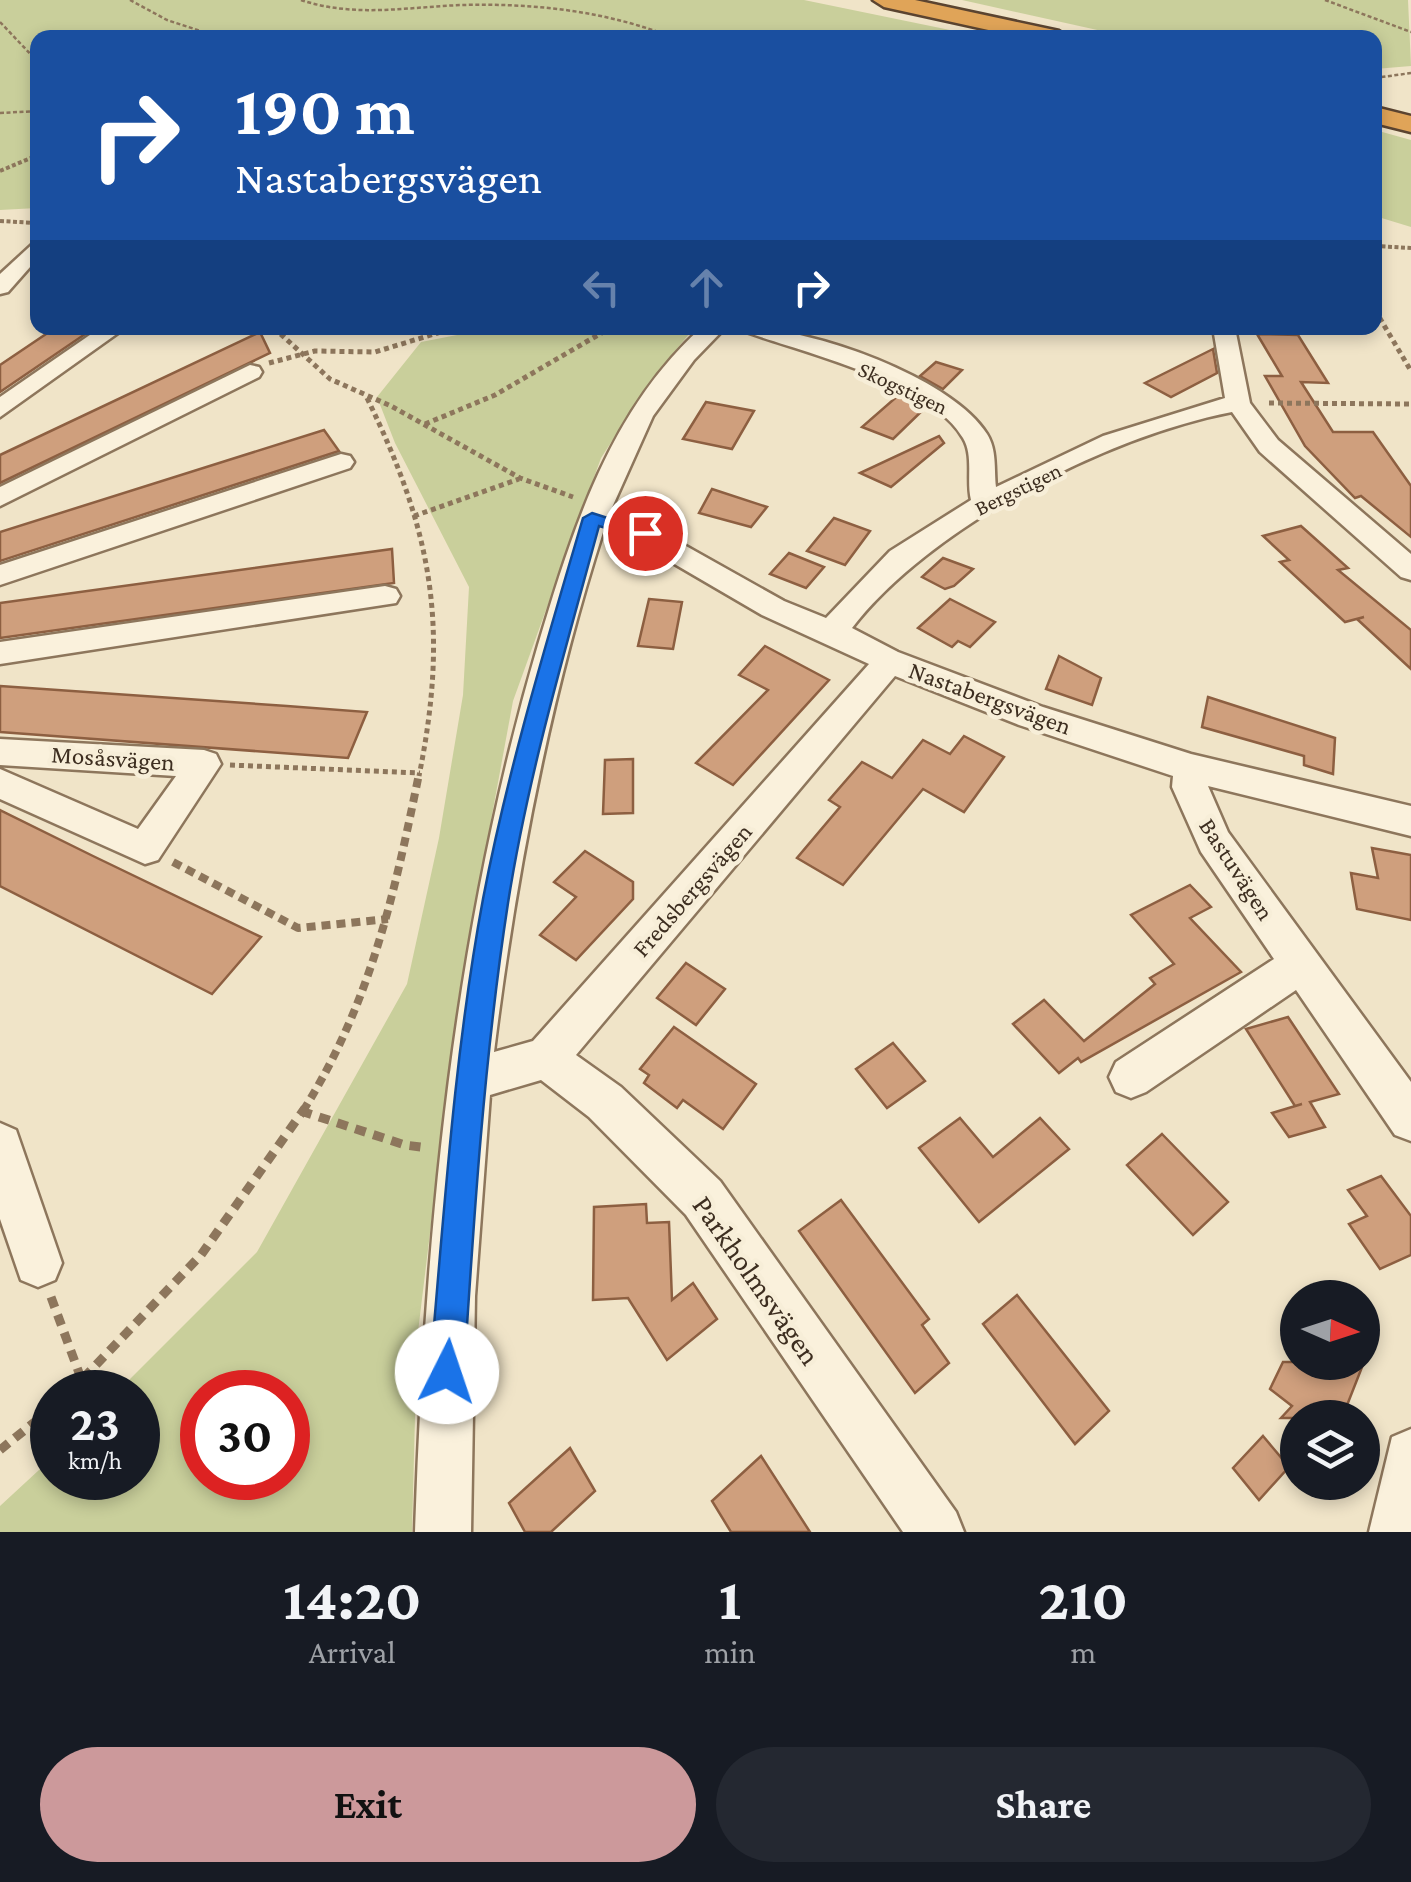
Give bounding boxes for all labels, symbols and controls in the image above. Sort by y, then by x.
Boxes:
icon: right [70,70,200,200]
text: 190 m [235,71,415,149]
text: Nastabergsvägen [235,153,542,203]
icon: left [574,260,629,315]
icon: ahead [679,260,734,315]
icon: right [784,260,839,315]
street label: Skogstigen [854,356,952,420]
street label: Bergstigen [971,457,1066,521]
pin [603,491,688,576]
icon: arrive [618,506,673,561]
street label: Nastabergsvägen [905,656,1075,741]
street label: Mosåsvägen [50,740,176,777]
street label: Bastuvägen [1193,813,1280,926]
street label: Fredsbergsvägen [627,818,758,963]
street label: Parkholmsvägen [686,1189,828,1372]
north arrow [1280,1280,1380,1380]
map controls [1280,1280,1380,1500]
position arrow [395,1320,499,1424]
speed limit sign: 30 [180,1370,310,1500]
text: 23 [70,1395,120,1451]
button: layers [1280,1400,1380,1500]
text: km/h [68,1447,122,1474]
text: 14:20 [283,1565,421,1632]
text: 1 [719,1565,741,1632]
text: 210 [1039,1565,1128,1632]
text: Arrival [309,1634,396,1670]
text: min [704,1634,756,1670]
text: m [1070,1634,1096,1670]
button: Exit [40,1747,696,1862]
button: Share [716,1747,1371,1862]

